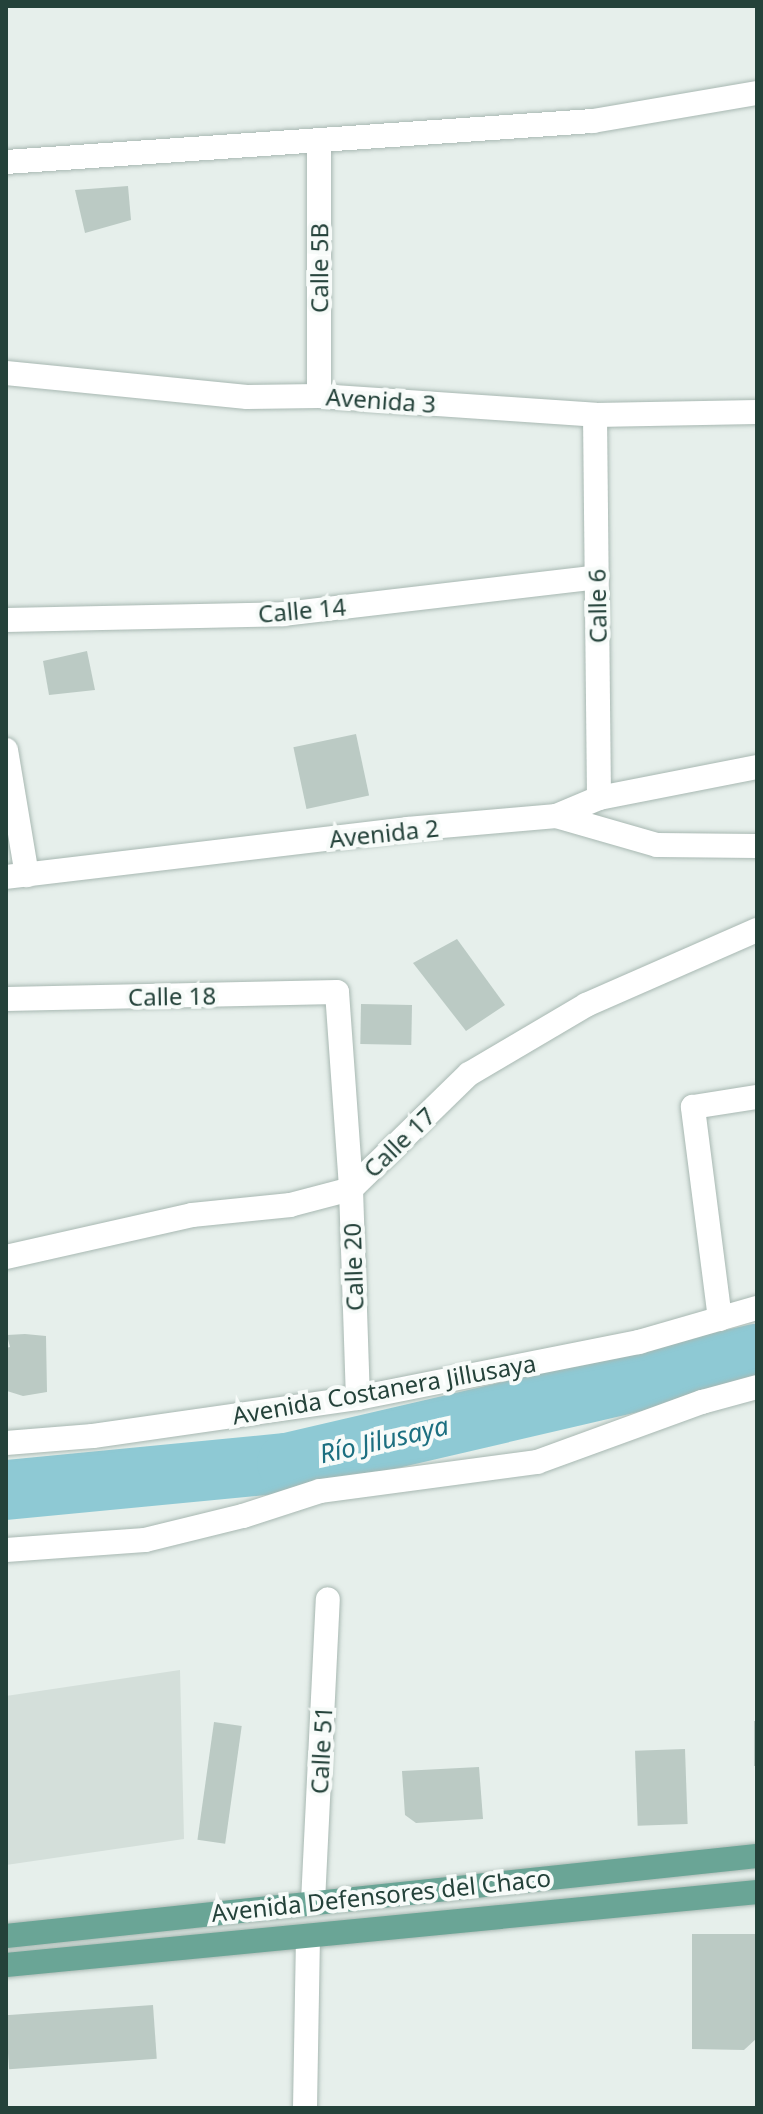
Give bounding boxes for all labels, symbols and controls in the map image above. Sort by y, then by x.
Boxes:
street label: Calle 5B [305,223,333,313]
street label: Avenida 3 [325,382,437,418]
street label: Calle 6 [582,568,612,644]
street label: Calle 14 [257,592,347,628]
street label: Avenida 2 [328,813,440,853]
street label: Calle 18 [128,981,216,1011]
street label: Calle 17 [357,1101,441,1183]
street label: Calle 20 [337,1222,369,1312]
street label: Avenida Costanera Jillusaya [230,1348,538,1430]
water label: Río Jilusaya [316,1410,452,1470]
street label: Calle 51 [304,1705,338,1795]
street label: Avenida Defensores del Chaco [210,1863,552,1927]

